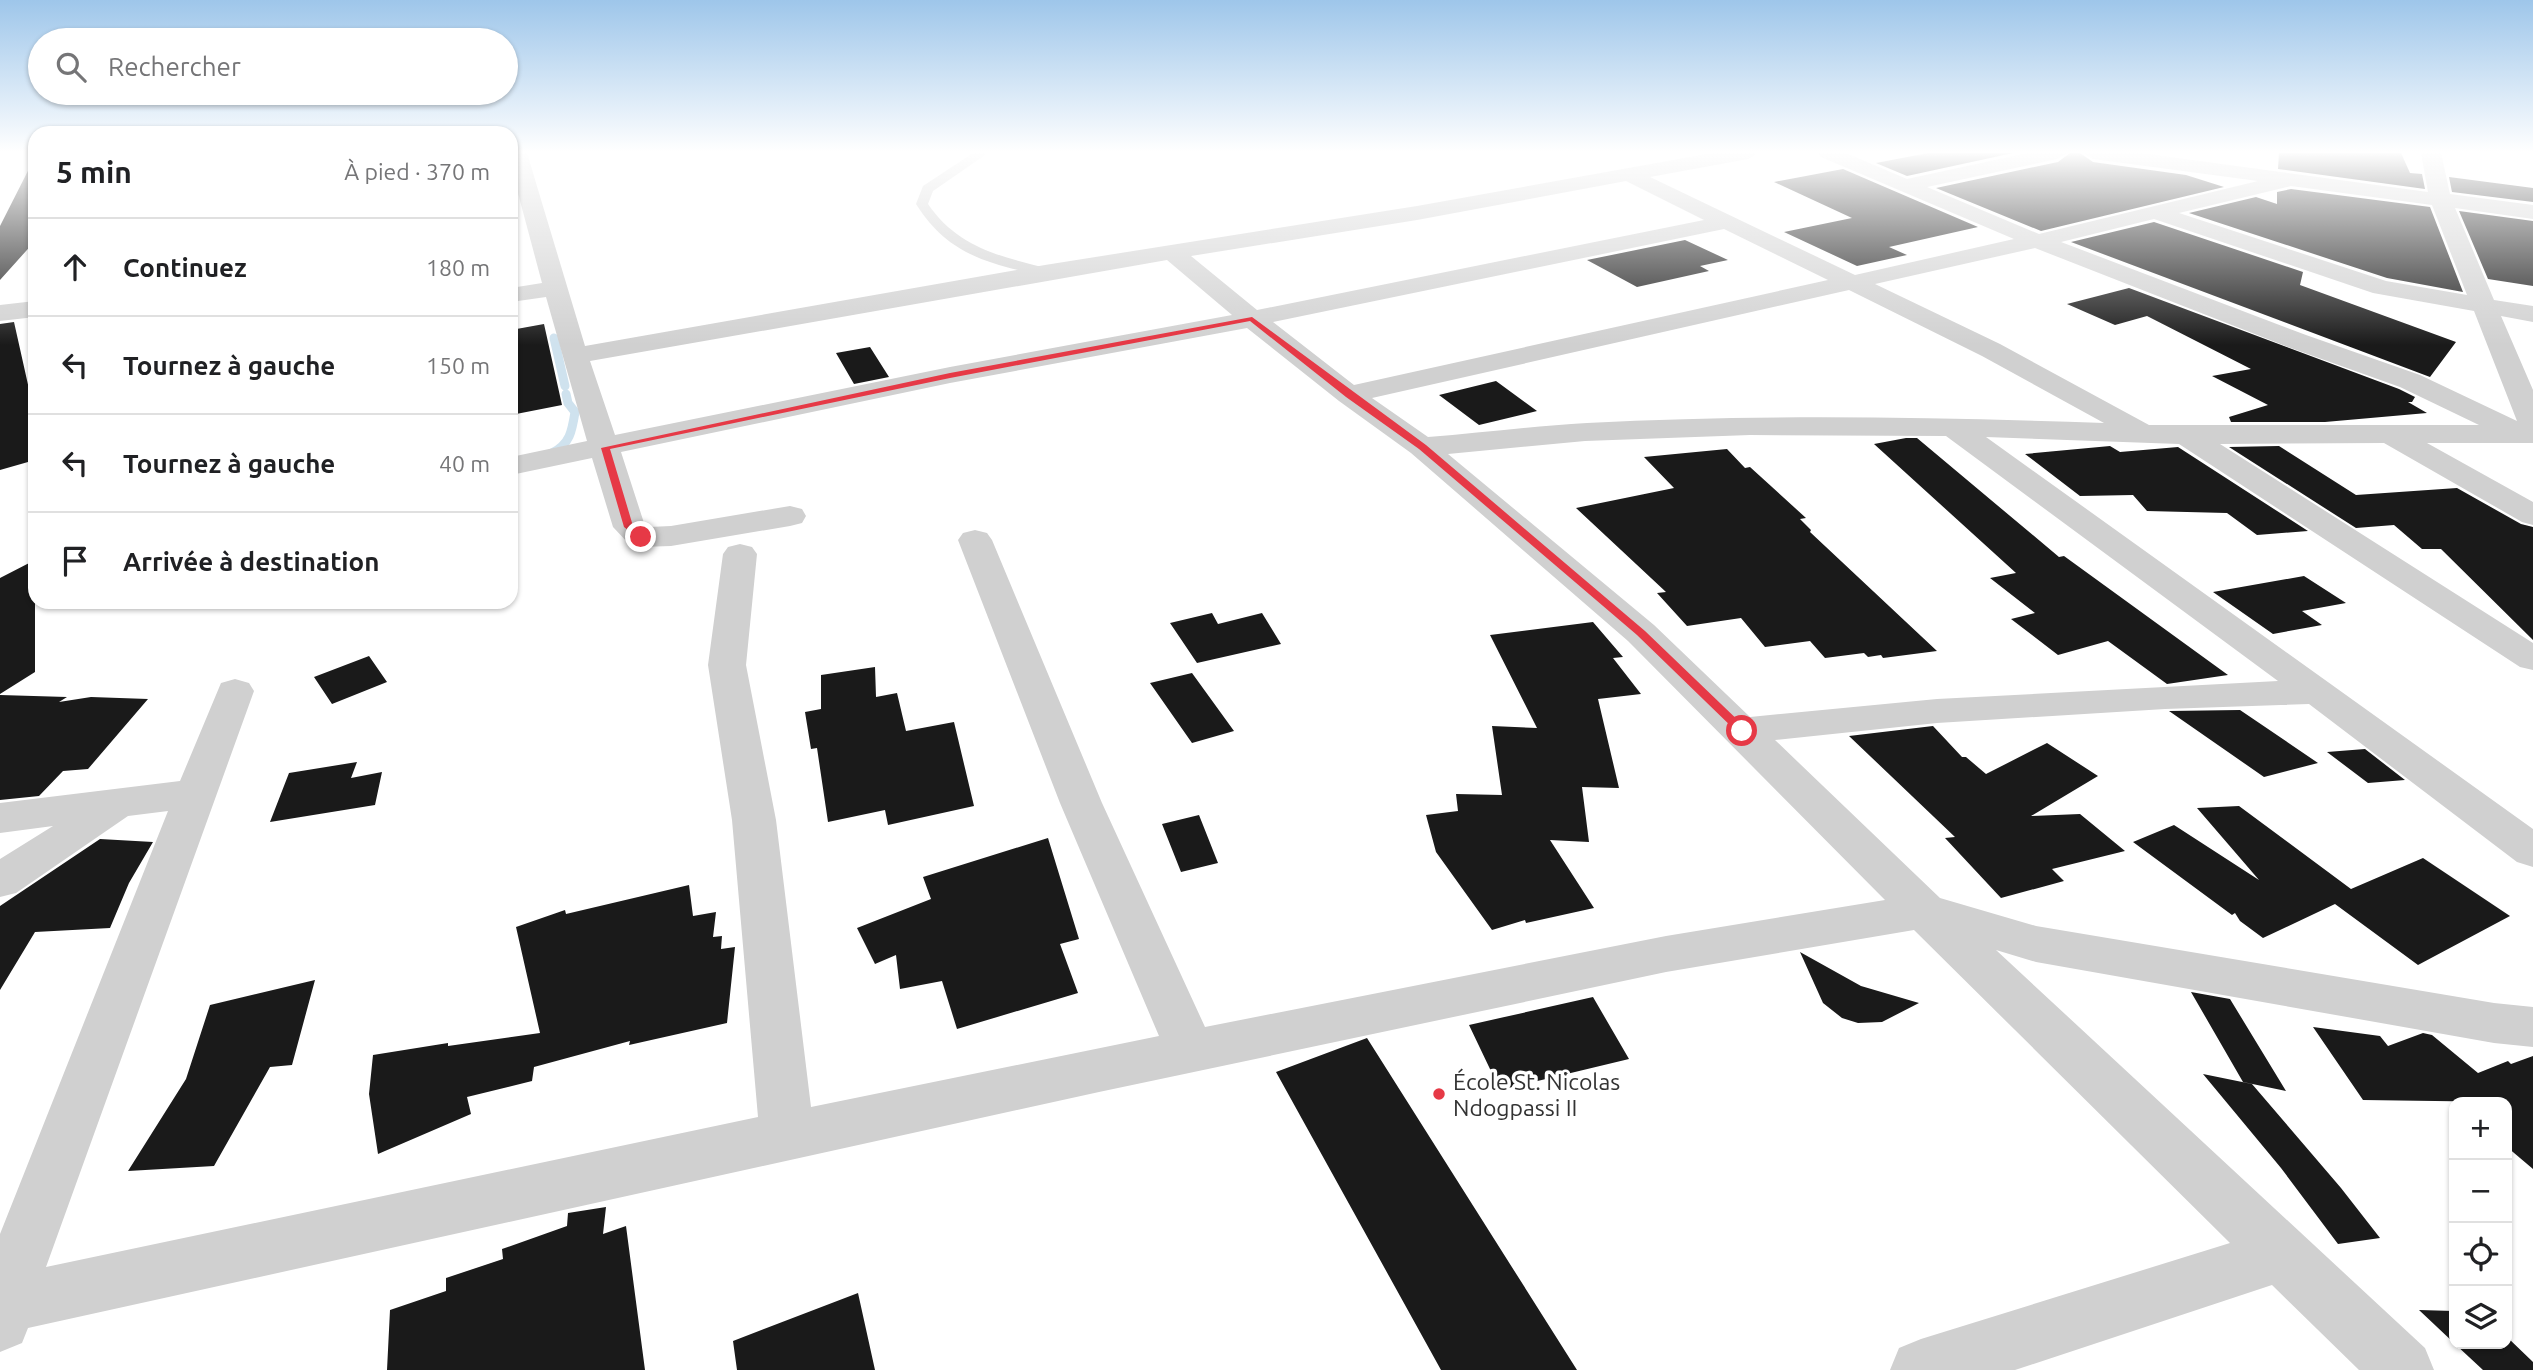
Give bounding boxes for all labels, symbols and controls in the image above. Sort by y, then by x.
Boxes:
search box [28,28,518,105]
icon: search [52,48,90,86]
text: Rechercher [108,52,241,81]
text: 5 min [56,155,132,189]
text: À pied · 370 m [344,159,490,184]
icon: ahead [56,248,94,286]
text: Continuez [123,253,247,282]
text: 180 m [426,255,490,280]
icon: left [56,346,94,384]
text: Tournez à gauche [123,351,335,380]
text: 150 m [426,353,490,378]
icon: left [56,444,94,482]
text: Tournez à gauche [123,449,335,478]
text: 40 m [439,451,490,476]
route end [625,521,656,552]
icon: arrive [56,542,94,580]
text: Arrivée à destination [123,547,379,576]
route start [1726,715,1757,746]
place label: École St. Nicolas Ndogpassi II [1453,1068,1620,1120]
marker: École St. Nicolas Ndogpassi II [1431,1086,1447,1102]
map controls [2449,1097,2512,1349]
button: + [2449,1097,2512,1160]
button: − [2449,1160,2512,1223]
button: locate [2449,1223,2512,1286]
button: layers [2449,1286,2512,1349]

